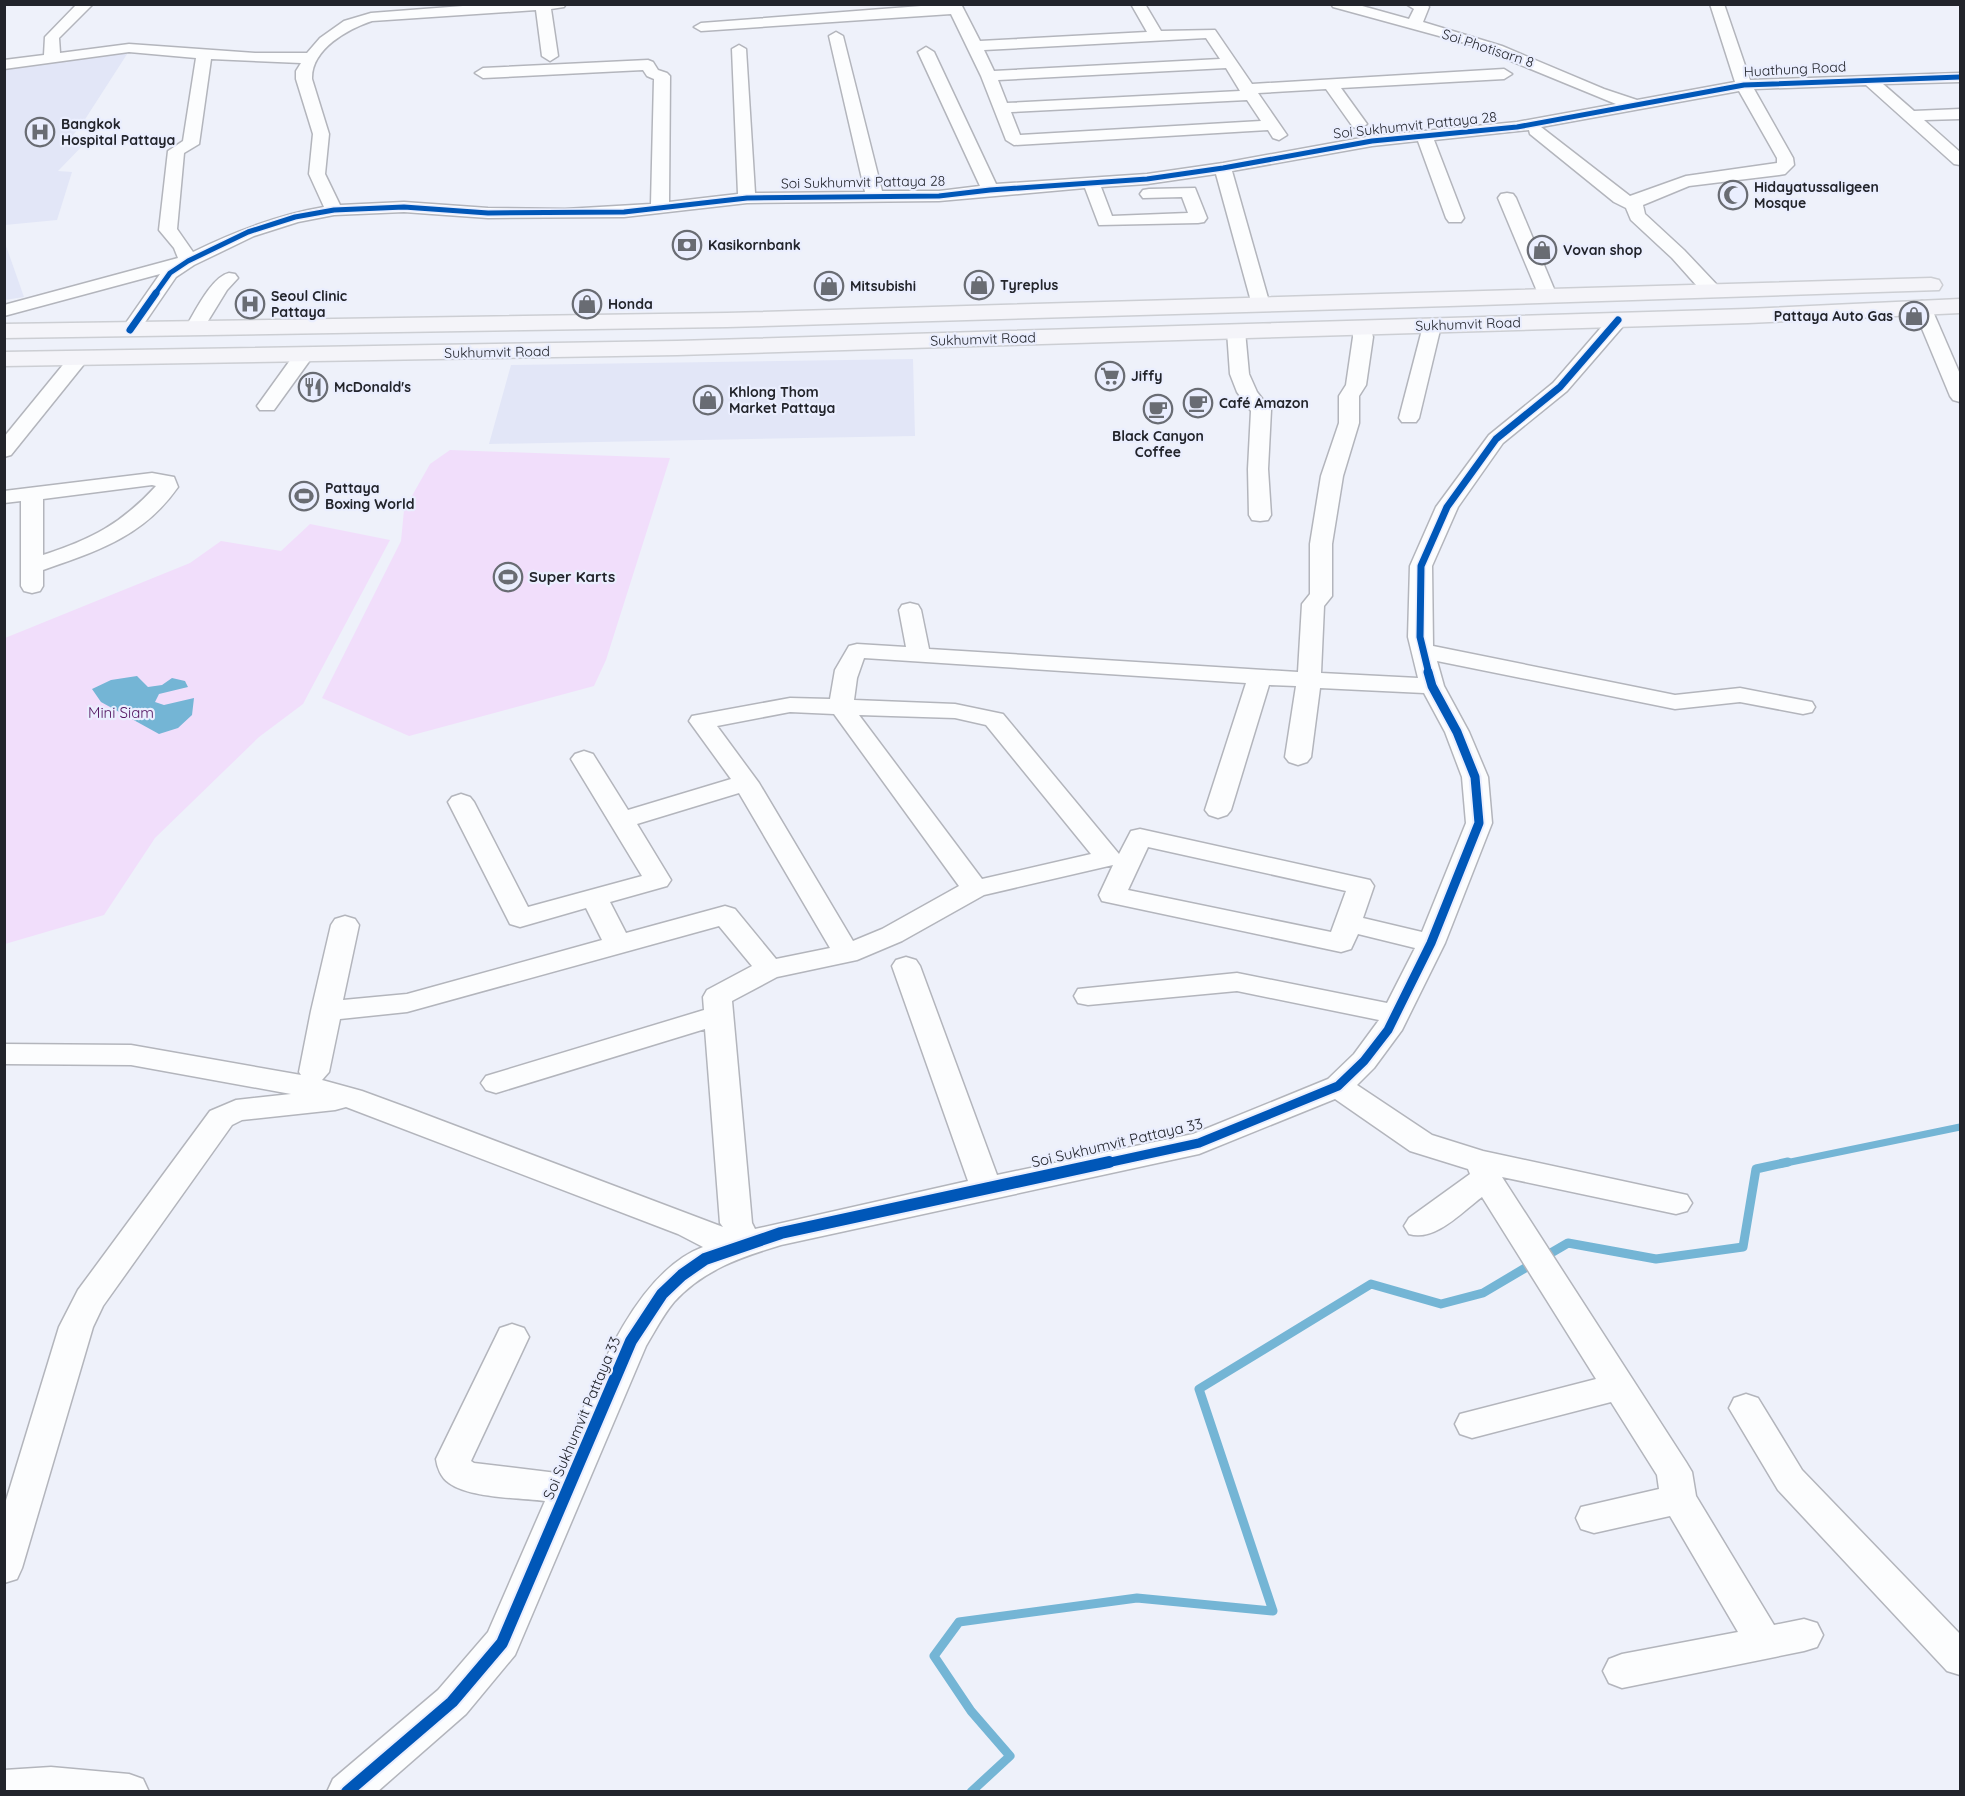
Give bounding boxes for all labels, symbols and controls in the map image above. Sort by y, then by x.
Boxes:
street label: Soi Photisarn 8 [1440,25,1536,71]
street label: Huathung Road [1743,57,1847,81]
street label: Soi Sukhumvit Pattaya 28 [1332,107,1498,143]
place label: Bangkok Hospital Pattaya [61,115,175,149]
hospital icon: Bangkok Hospital Pattaya [24,116,56,148]
street label: Soi Sukhumvit Pattaya 28 [781,172,945,192]
place label: Hidayatussaligeen Mosque [1754,178,1879,212]
mosque icon: Hidayatussaligeen Mosque [1717,179,1749,211]
bank icon: Kasikornbank [671,229,703,261]
shop icon: Vovan shop [1526,234,1558,266]
place label: Kasikornbank [708,236,801,254]
place label: Vovan shop [1563,241,1642,259]
shop icon: Tyreplus [963,269,995,301]
shop icon: Mitsubishi [813,270,845,302]
place label: Tyreplus [1000,276,1059,294]
place label: Mitsubishi [850,277,916,295]
place label: Seoul Clinic Pattaya [271,287,347,321]
hospital icon: Seoul Clinic Pattaya [234,288,266,320]
shop icon: Honda [571,288,603,320]
place label: Honda [608,295,653,313]
shop icon: Pattaya Auto Gas [1898,300,1930,332]
place label: Pattaya Auto Gas [1774,307,1893,325]
street label: Sukhumvit Road [1415,313,1521,335]
street label: Sukhumvit Road [930,328,1036,350]
street label: Sukhumvit Road [444,342,550,362]
supermarket icon: Jiffy [1094,360,1126,392]
place label: Jiffy [1131,367,1163,385]
restaurant icon: McDonald's [297,371,329,403]
place label: McDonald's [334,378,411,396]
place label: Khlong Thom Market Pattaya [729,383,835,417]
shop icon: Khlong Thom Market Pattaya [692,384,724,416]
cafe icon: Café Amazon [1182,387,1214,419]
cafe icon: Black Canyon Coffee [1142,393,1174,425]
place label: Café Amazon [1219,394,1309,412]
place label: Black Canyon Coffee [1112,427,1204,461]
place label: Pattaya Boxing World [325,479,414,513]
sports icon: Pattaya Boxing World [288,480,320,512]
sports icon: Super Karts [492,561,524,593]
place label: Super Karts [529,567,615,586]
park label: Mini Siam [88,703,154,722]
street label: Soi Sukhumvit Pattaya 33 [1029,1114,1205,1171]
street label: Soi Sukhumvit Pattaya 33 [539,1333,625,1502]

